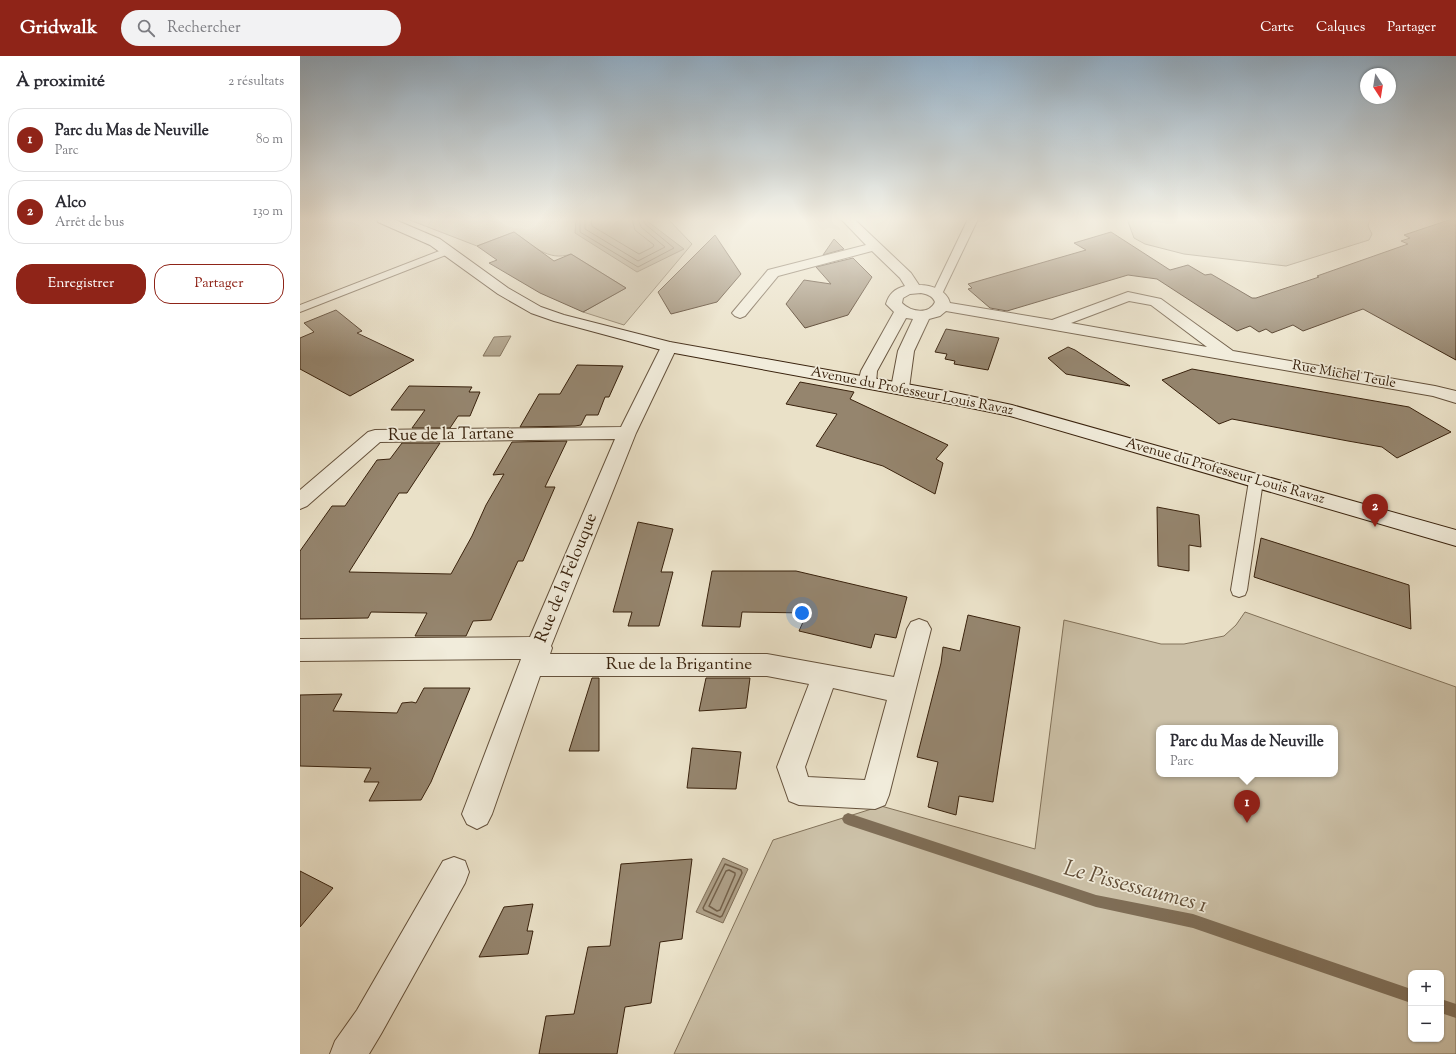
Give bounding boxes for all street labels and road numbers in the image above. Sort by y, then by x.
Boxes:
street label: Rue Michel Teule [1290,356,1398,394]
street label: Avenue du Professeur Louis Ravaz [809,363,1015,421]
street label: Rue de la Tartane [388,422,514,448]
street label: Avenue du Professeur Louis Ravaz [1123,434,1327,510]
street label: Rue de la Felouque [530,509,604,646]
street label: Rue de la Brigantine [606,653,752,677]

